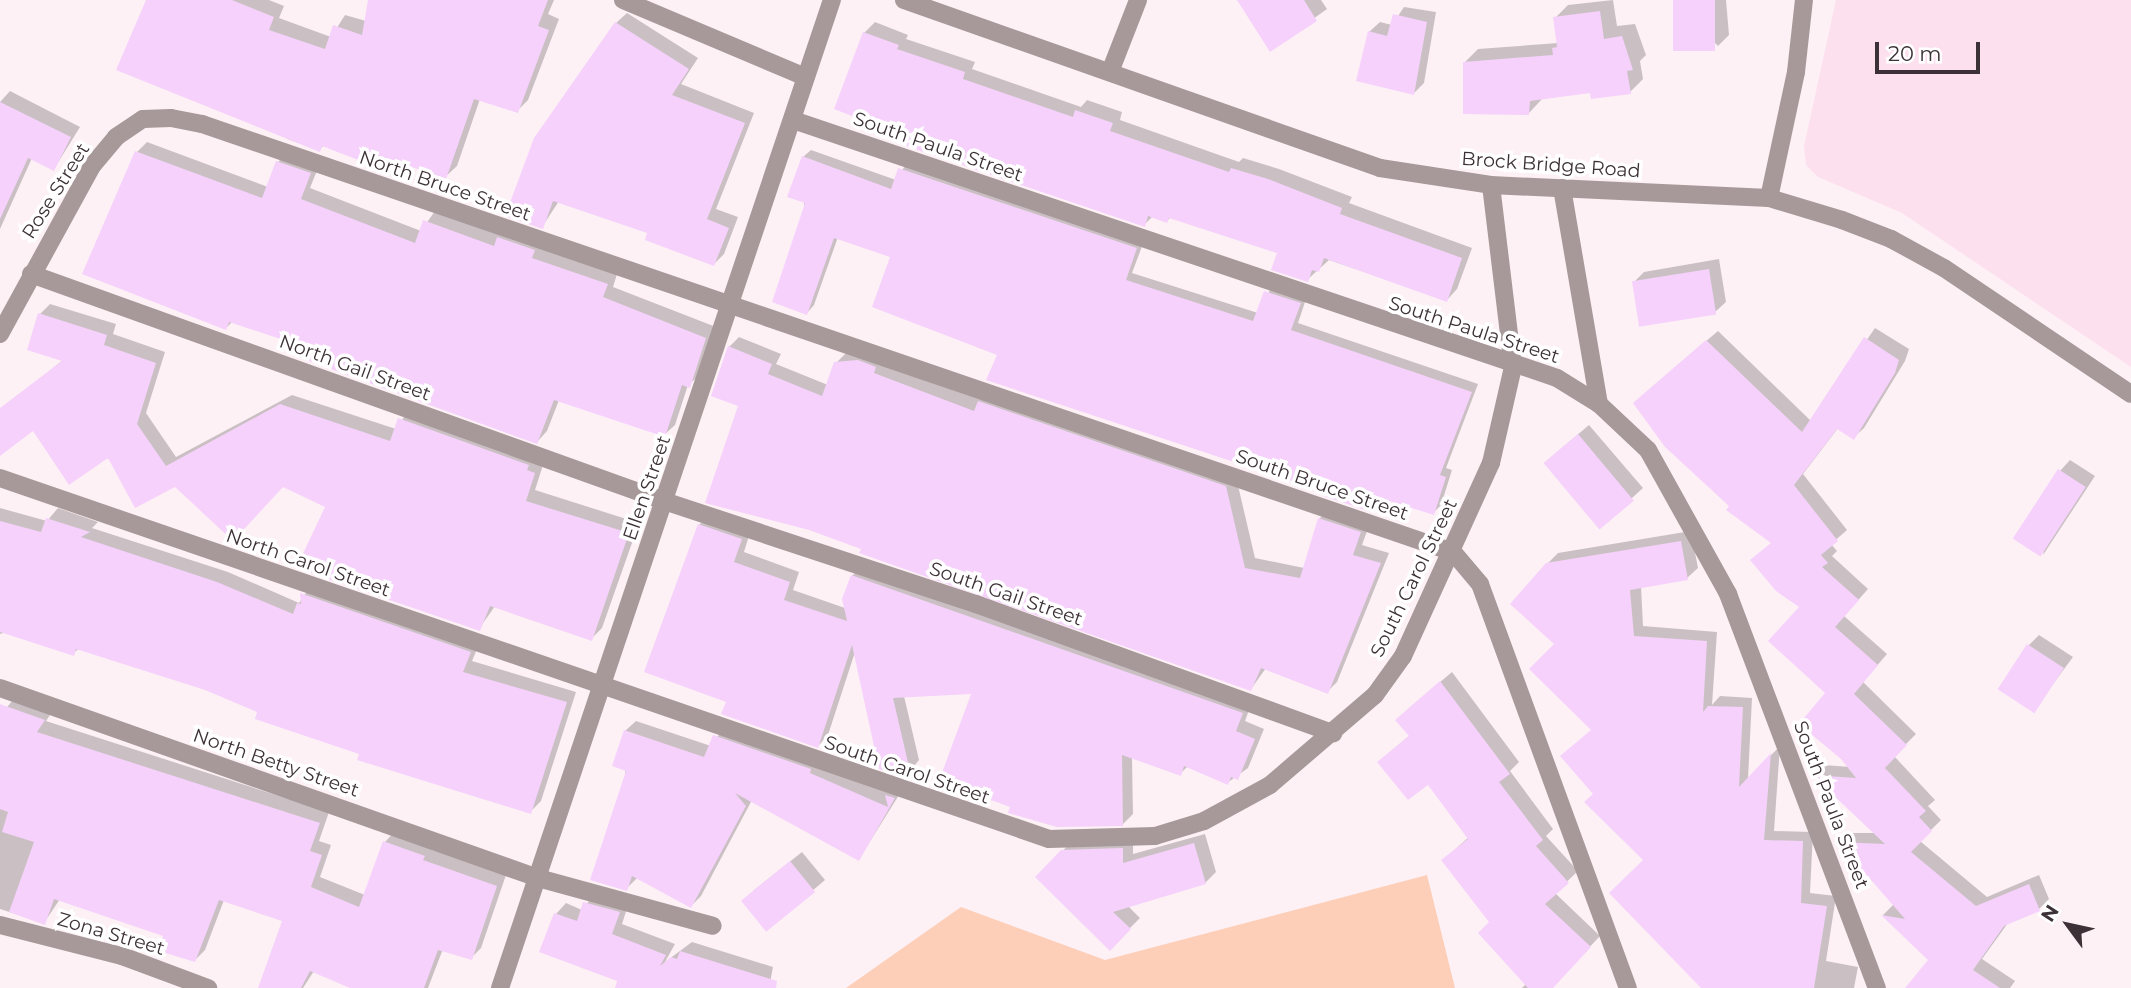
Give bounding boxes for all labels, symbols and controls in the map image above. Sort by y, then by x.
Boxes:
scale bar [1879,28,1984,72]
text: 20 m [1888,41,1942,66]
street label: South Paula Street [850,107,1026,187]
street label: Rose Street [17,139,95,243]
street label: North Bruce Street [356,146,534,226]
street label: Brock Bridge Road [1461,147,1641,183]
street label: South Paula Street [1386,292,1562,368]
street label: North Gail Street [276,330,434,406]
street label: Ellen Street [618,432,676,544]
street label: South Bruce Street [1233,445,1411,525]
street label: South Carol Street [1366,495,1462,661]
street label: North Carol Street [223,524,393,602]
street label: South Gail Street [926,557,1086,631]
street label: South Paula Street [1788,718,1874,892]
street label: North Betty Street [190,724,362,802]
street label: South Carol Street [821,731,993,809]
north arrow [2033,890,2103,960]
text: N [2036,901,2064,926]
street label: Zona Street [55,908,167,960]

